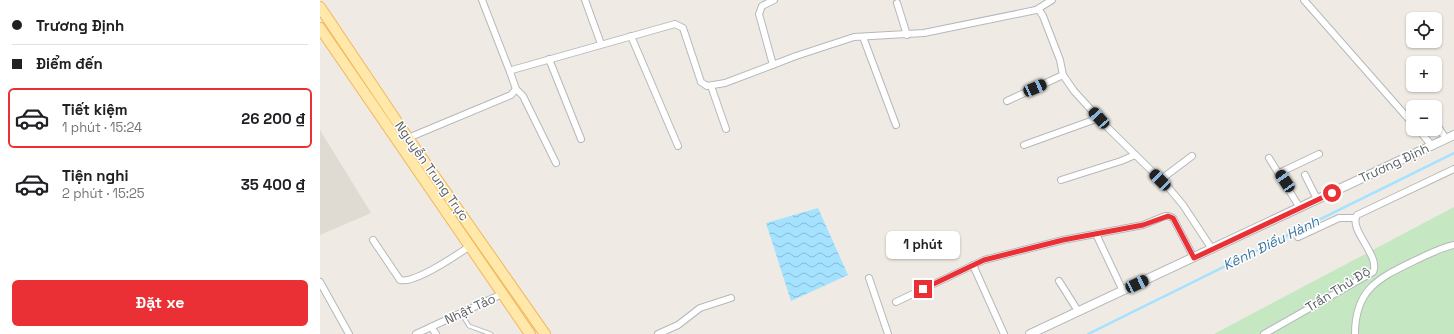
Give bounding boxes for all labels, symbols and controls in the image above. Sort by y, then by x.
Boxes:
map controls [1406,12,1442,136]
button: locate [1406,12,1442,48]
text: Trương Định [36,16,124,35]
text: Điểm đến [36,54,103,73]
button: + [1406,56,1442,92]
car [1022,78,1048,98]
icon: car [14,100,50,136]
text: Tiết kiệm [62,100,128,119]
button: − [1406,100,1442,136]
car [1087,105,1111,131]
text: 26 200 ₫ [241,109,306,128]
street label: Nguyễn Trung Trực [391,118,473,224]
text: 1 phút · 15:24 [62,119,142,136]
street label: Trương Định [1356,139,1432,187]
icon: car [14,166,50,202]
text: Tiện nghi [62,166,128,185]
car [1147,167,1173,193]
car [1273,168,1297,194]
text: 35 400 ₫ [241,175,306,194]
route start [1323,184,1341,202]
text: 2 phút · 15:25 [62,185,145,202]
water label: Kênh Điều Hành [1220,212,1322,274]
callout: 1 phút [886,231,960,259]
text: 1 phút [903,236,943,253]
street label: Trần Thủ Độ [1302,262,1374,316]
car [1124,273,1150,295]
button: Đặt xe [12,280,308,326]
route end [914,280,932,298]
street label: Nhật Tảo [442,290,498,328]

